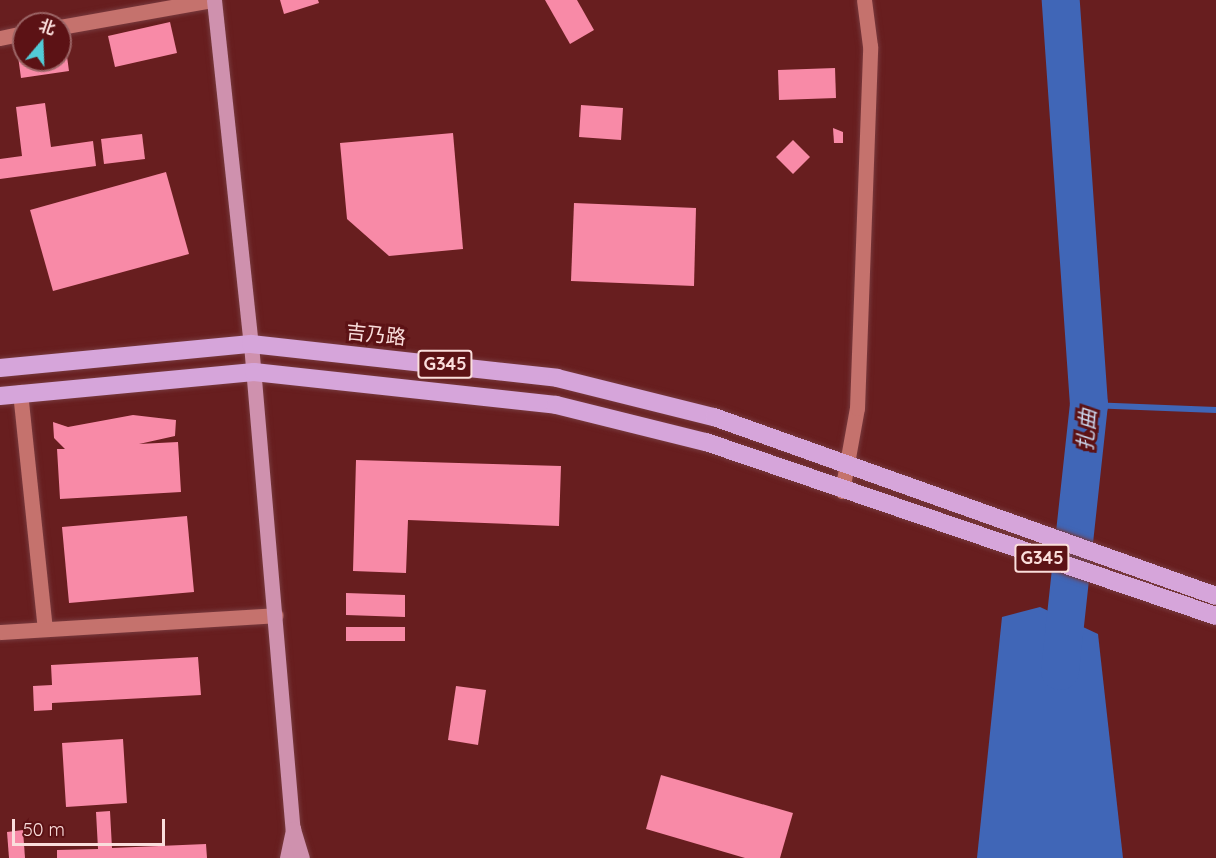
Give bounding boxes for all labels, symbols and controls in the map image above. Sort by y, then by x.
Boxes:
north arrow [12,12,72,72]
text: 北 [36,15,58,39]
street label: 吉乃路 [345,319,407,349]
road number: G345 [416,349,474,379]
water label: 扎曲 [1072,408,1100,452]
road number: G345 [1014,543,1070,573]
scale bar [15,807,168,845]
text: 50 m [23,818,65,841]

